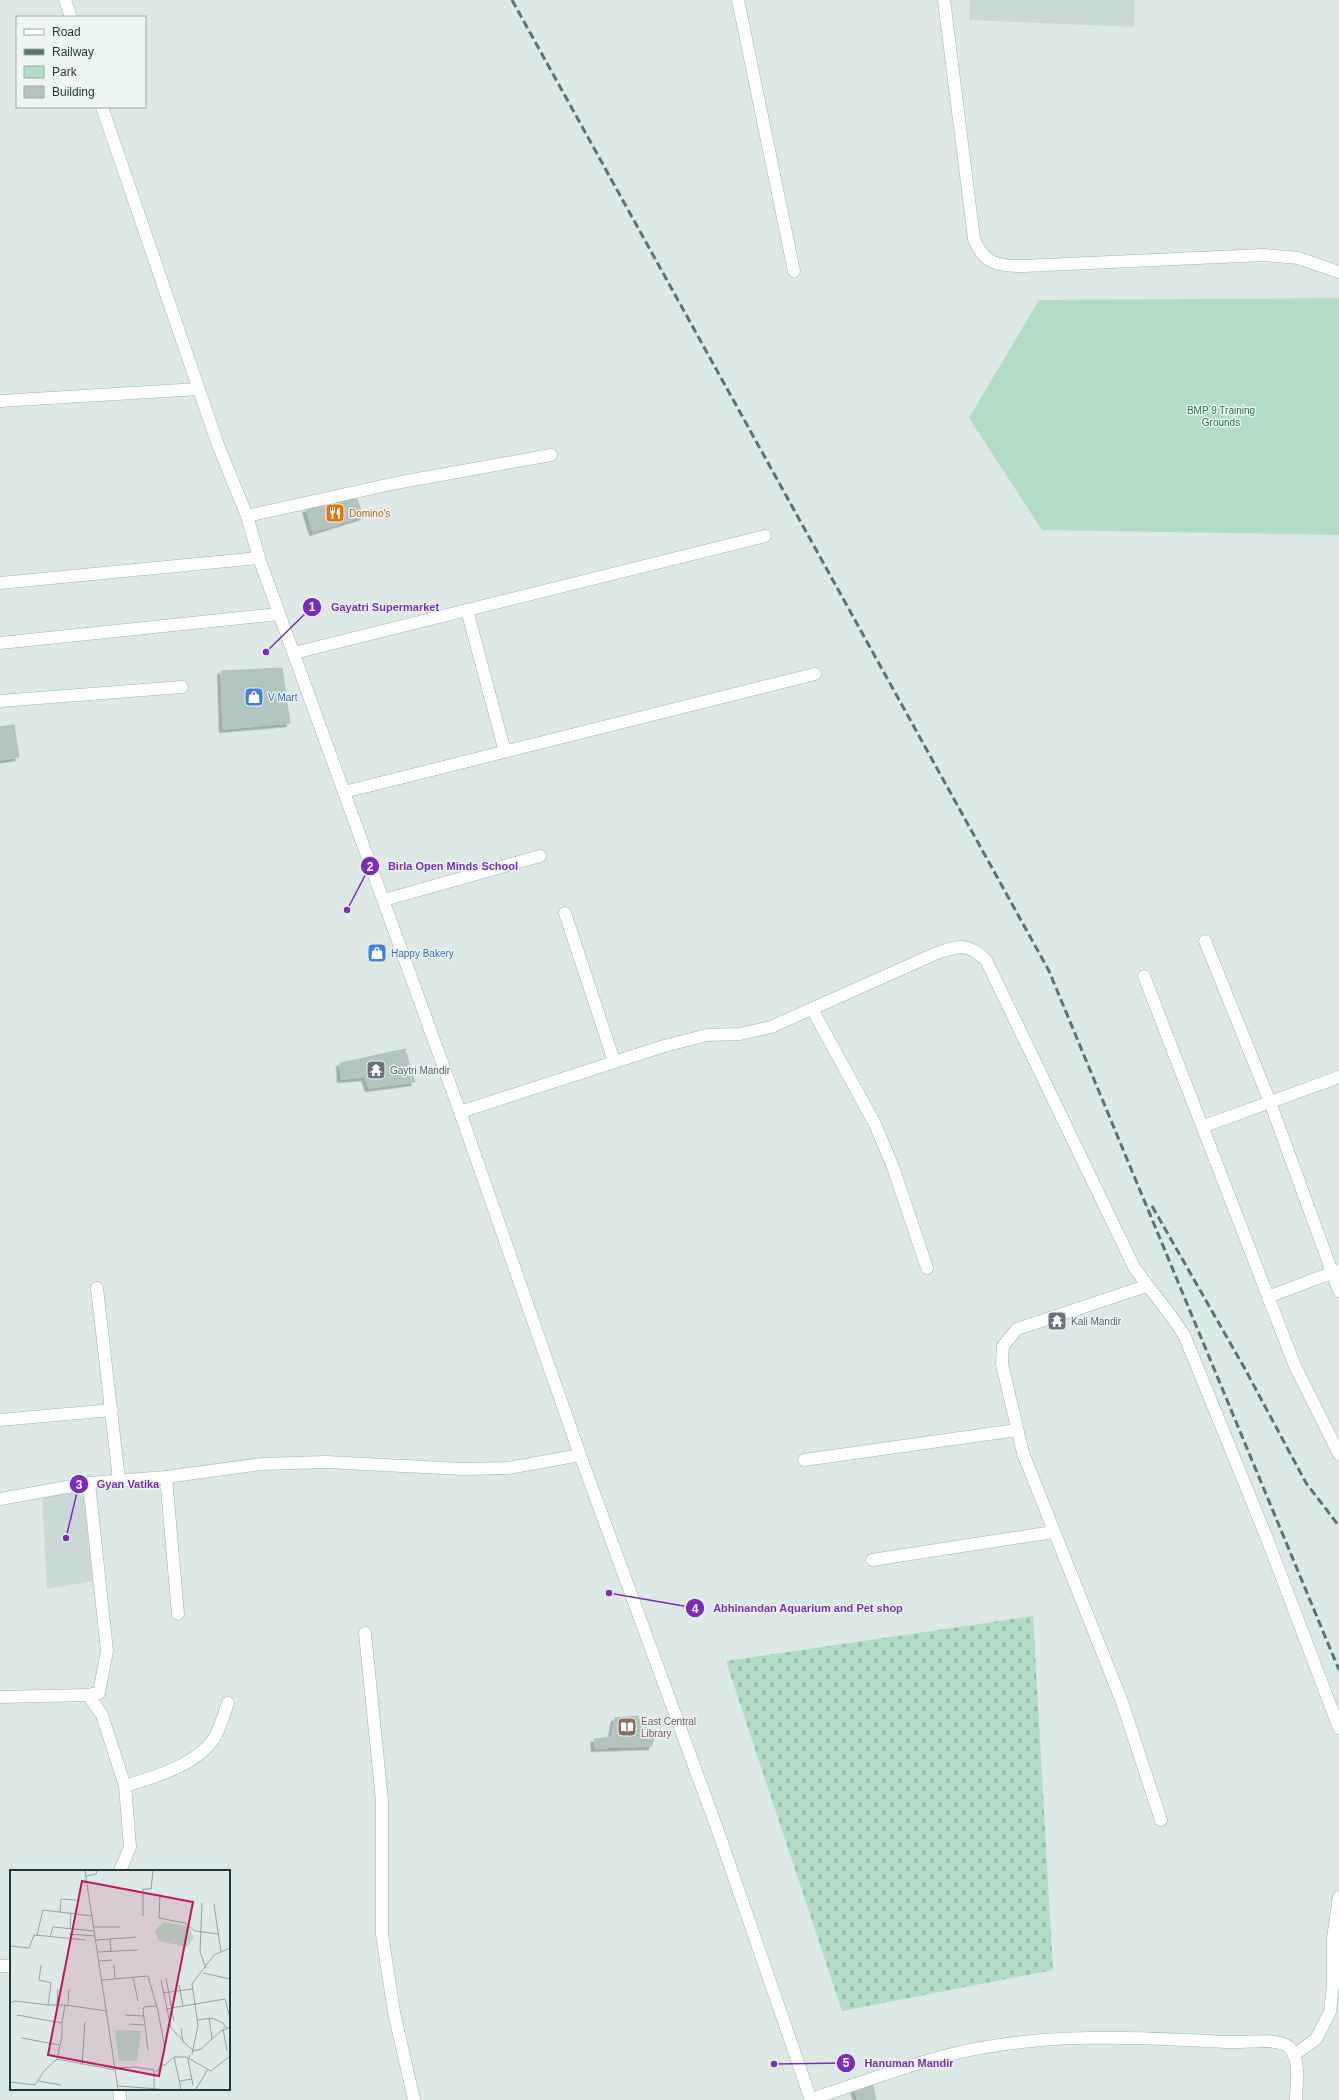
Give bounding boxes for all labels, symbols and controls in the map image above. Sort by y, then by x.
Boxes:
legend [16,16,146,108]
text: Road [52,25,81,39]
text: Railway [52,45,94,59]
text: Park [52,65,78,79]
text: Building [52,85,95,99]
park label: BMP 9 Training Grounds [1187,405,1255,428]
restaurant icon: Domino's [324,502,346,524]
place label: Domino's [349,508,390,519]
callout: Gayatri Supermarket [302,595,447,618]
text: 1 [309,600,316,614]
text: Gayatri Supermarket [331,601,439,613]
shop icon: V Mart [243,686,265,708]
place label: V Mart [268,692,298,703]
callout: Birla Open Minds School [360,855,526,878]
text: 2 [367,860,374,874]
text: Birla Open Minds School [388,860,518,872]
shop icon: Happy Bakery [366,942,388,964]
place label: Happy Bakery [391,948,454,959]
temple icon: Gaytri Mandir [365,1059,387,1081]
place label: Gaytri Mandir [390,1065,451,1076]
temple icon: Kali Mandir [1046,1310,1068,1332]
place label: Kali Mandir [1071,1316,1122,1327]
callout: Gyan Vatika [69,1473,167,1496]
text: 3 [76,1478,83,1492]
text: Gyan Vatika [97,1478,160,1490]
callout: Abhinandan Aquarium and Pet shop [685,1597,911,1620]
text: 4 [692,1602,699,1616]
text: Abhinandan Aquarium and Pet shop [713,1602,903,1614]
library icon: East Central Library [616,1716,638,1738]
place label: East Central Library [641,1716,696,1739]
inset map [10,1870,230,2090]
callout: Hanuman Mandir [836,2051,962,2074]
text: 5 [843,2056,850,2070]
text: Hanuman Mandir [864,2057,954,2069]

